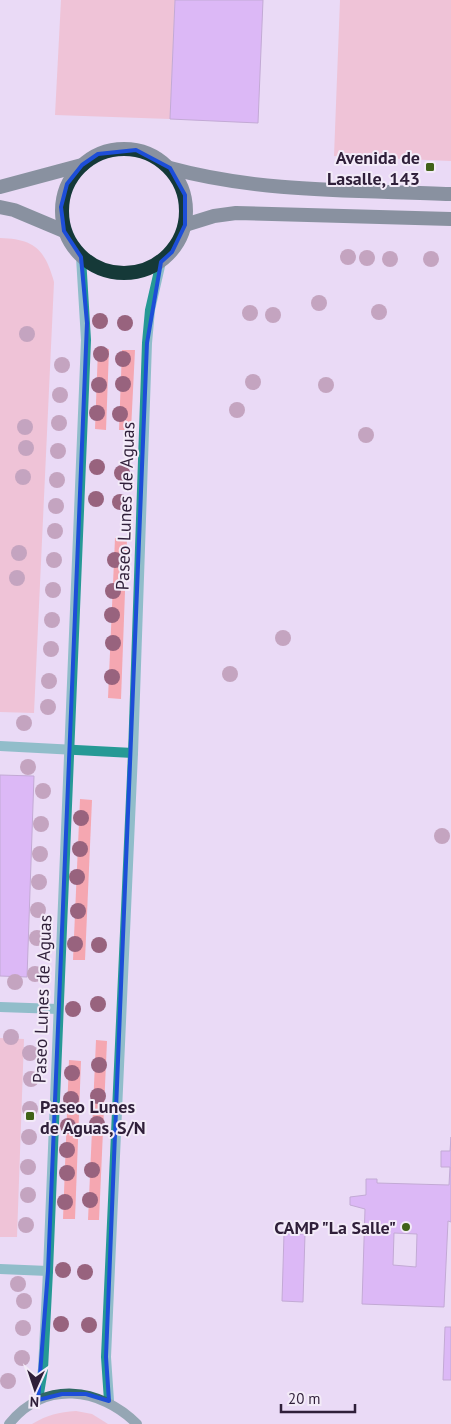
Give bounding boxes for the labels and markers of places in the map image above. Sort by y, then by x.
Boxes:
place label: Avenida de Lasalle, 143 [327,146,420,190]
marker: Avenida de Lasalle, 143 [424,161,436,173]
place label: Paseo Lunes de Aguas, S/N [40,1095,146,1139]
marker: Paseo Lunes de Aguas, S/N [24,1110,36,1122]
place label: CAMP "La Salle" [274,1216,396,1239]
marker: CAMP "La Salle" [400,1221,412,1233]

